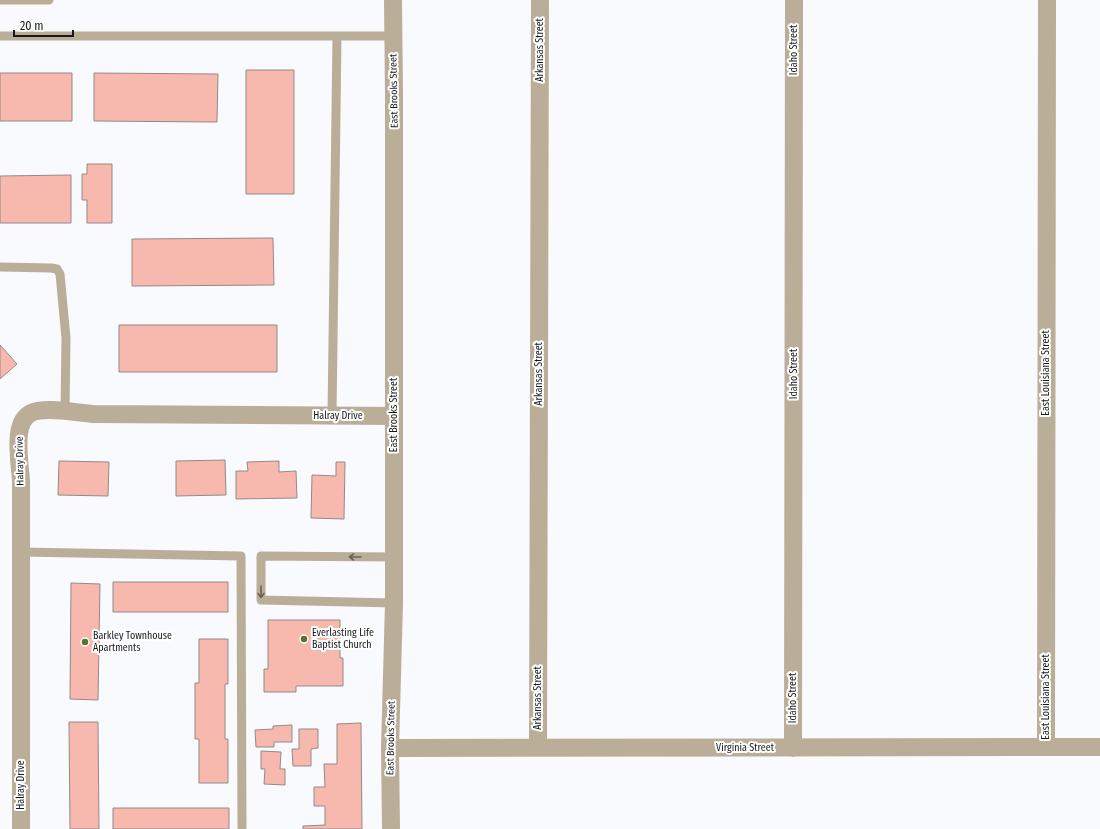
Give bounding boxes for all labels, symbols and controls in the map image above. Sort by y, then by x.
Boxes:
scale bar [14,12,73,38]
street label: Arkansas Street [534,17,546,82]
text: 20 m [20,19,44,33]
street label: Idaho Street [788,24,800,75]
street label: East Brooks Street [387,53,401,128]
street label: East Louisiana Street [1040,330,1052,416]
street label: Arkansas Street [533,341,545,406]
street label: Idaho Street [788,348,800,399]
street label: East Brooks Street [388,377,400,452]
street label: Halray Drive [313,410,363,422]
street label: Halray Drive [14,436,26,486]
one-way arrow [349,553,362,561]
one-way arrow [257,585,265,598]
place label: Everlasting Life Baptist Church [312,627,374,651]
place label: Barkley Townhouse Apartments [93,630,172,654]
marker: Everlasting Life Baptist Church [299,634,309,644]
marker: Barkley Townhouse Apartments [80,637,90,647]
street label: East Louisiana Street [1040,654,1052,740]
street label: Arkansas Street [532,665,544,730]
street label: Idaho Street [787,672,799,723]
street label: East Brooks Street [384,700,398,775]
street label: Virginia Street [716,742,775,754]
street label: Halray Drive [15,760,27,810]

